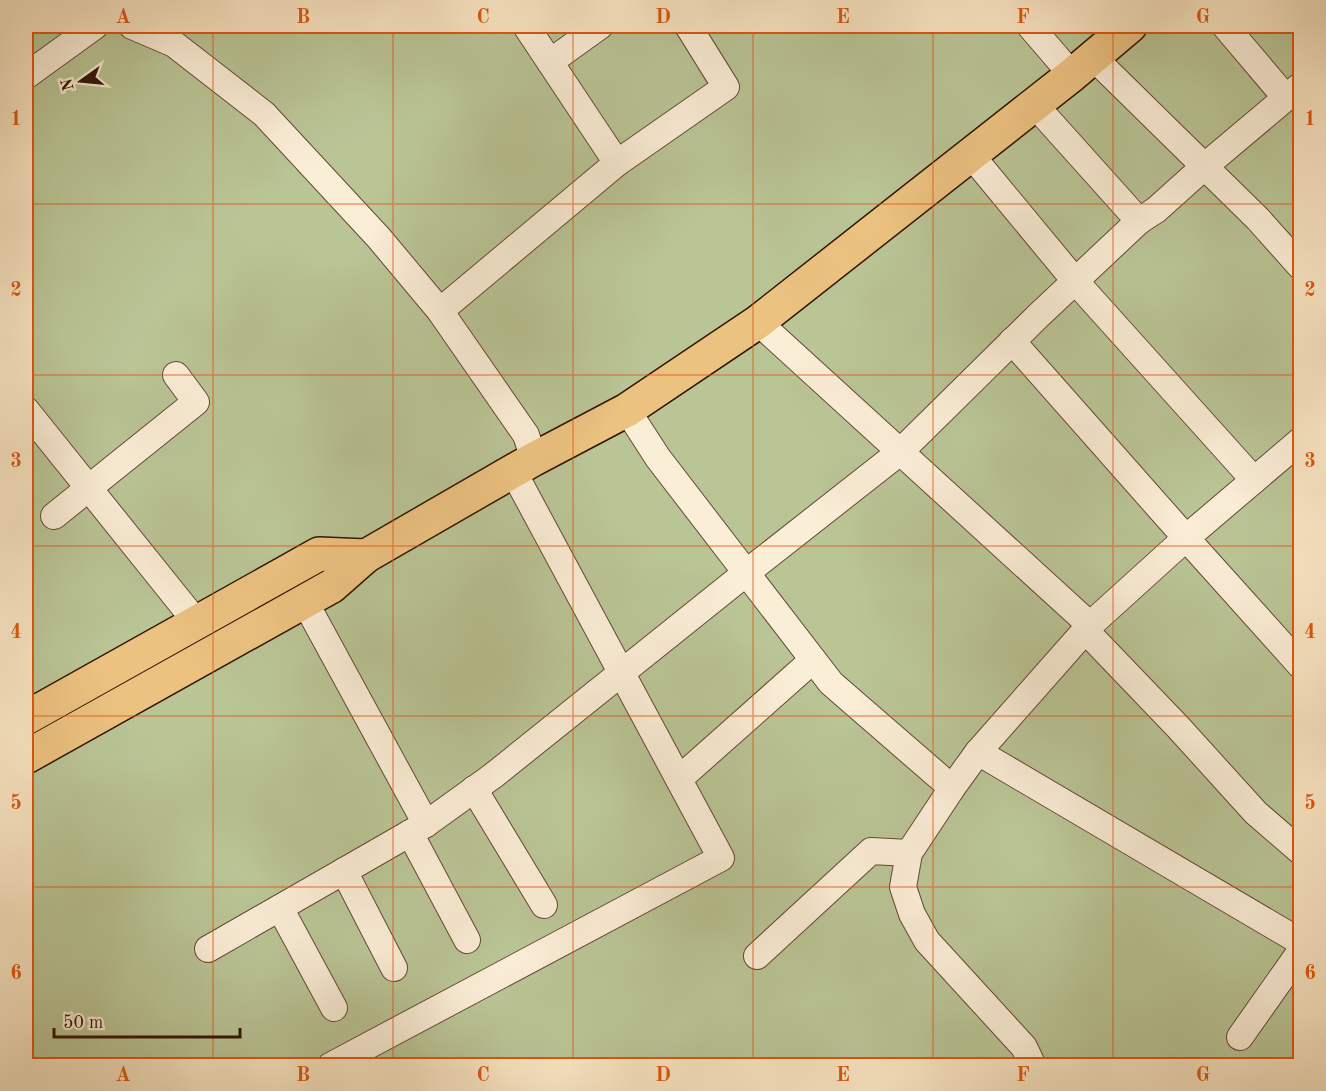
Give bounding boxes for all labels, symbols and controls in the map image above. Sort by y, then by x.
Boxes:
text: A [115,8,131,28]
text: B [296,8,310,28]
text: C [476,8,490,28]
text: D [655,8,671,28]
text: E [836,8,850,28]
text: F [1016,8,1030,28]
text: G [1196,8,1210,28]
north arrow [51,51,111,111]
text: N [59,76,78,92]
text: 1 [10,110,22,130]
text: 1 [1304,110,1316,130]
text: 2 [10,281,22,301]
text: 2 [1304,281,1316,301]
text: 3 [10,452,22,472]
text: 3 [1304,452,1316,472]
text: 4 [10,623,22,643]
text: 4 [1304,623,1316,643]
text: 5 [10,793,22,814]
text: 5 [1304,793,1316,814]
text: 6 [10,964,22,984]
text: 6 [1304,964,1316,984]
scale bar [54,1001,240,1039]
text: 50 m [63,1014,103,1032]
text: A [115,1066,131,1086]
text: B [296,1066,310,1086]
text: C [476,1066,490,1086]
text: D [655,1066,671,1086]
text: E [836,1066,850,1086]
text: F [1016,1066,1030,1086]
text: G [1196,1066,1210,1086]

